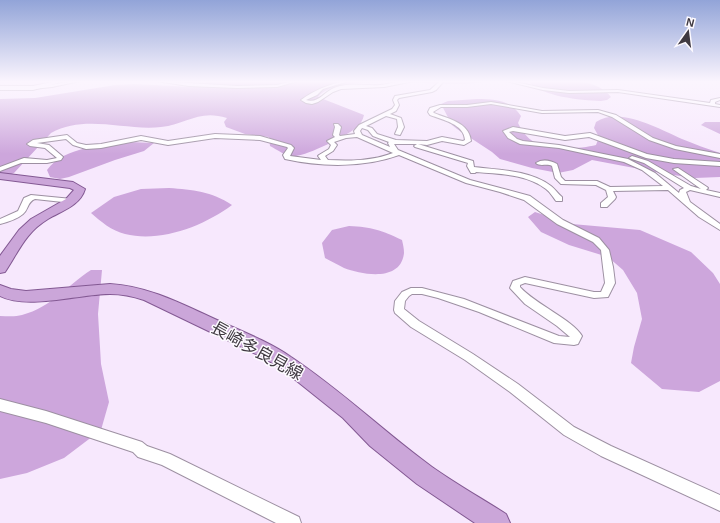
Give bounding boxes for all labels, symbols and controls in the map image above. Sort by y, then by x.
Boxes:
north arrow [668,12,708,52]
text: N [685,16,696,29]
street label: 長崎多良見線 [208,318,306,384]

